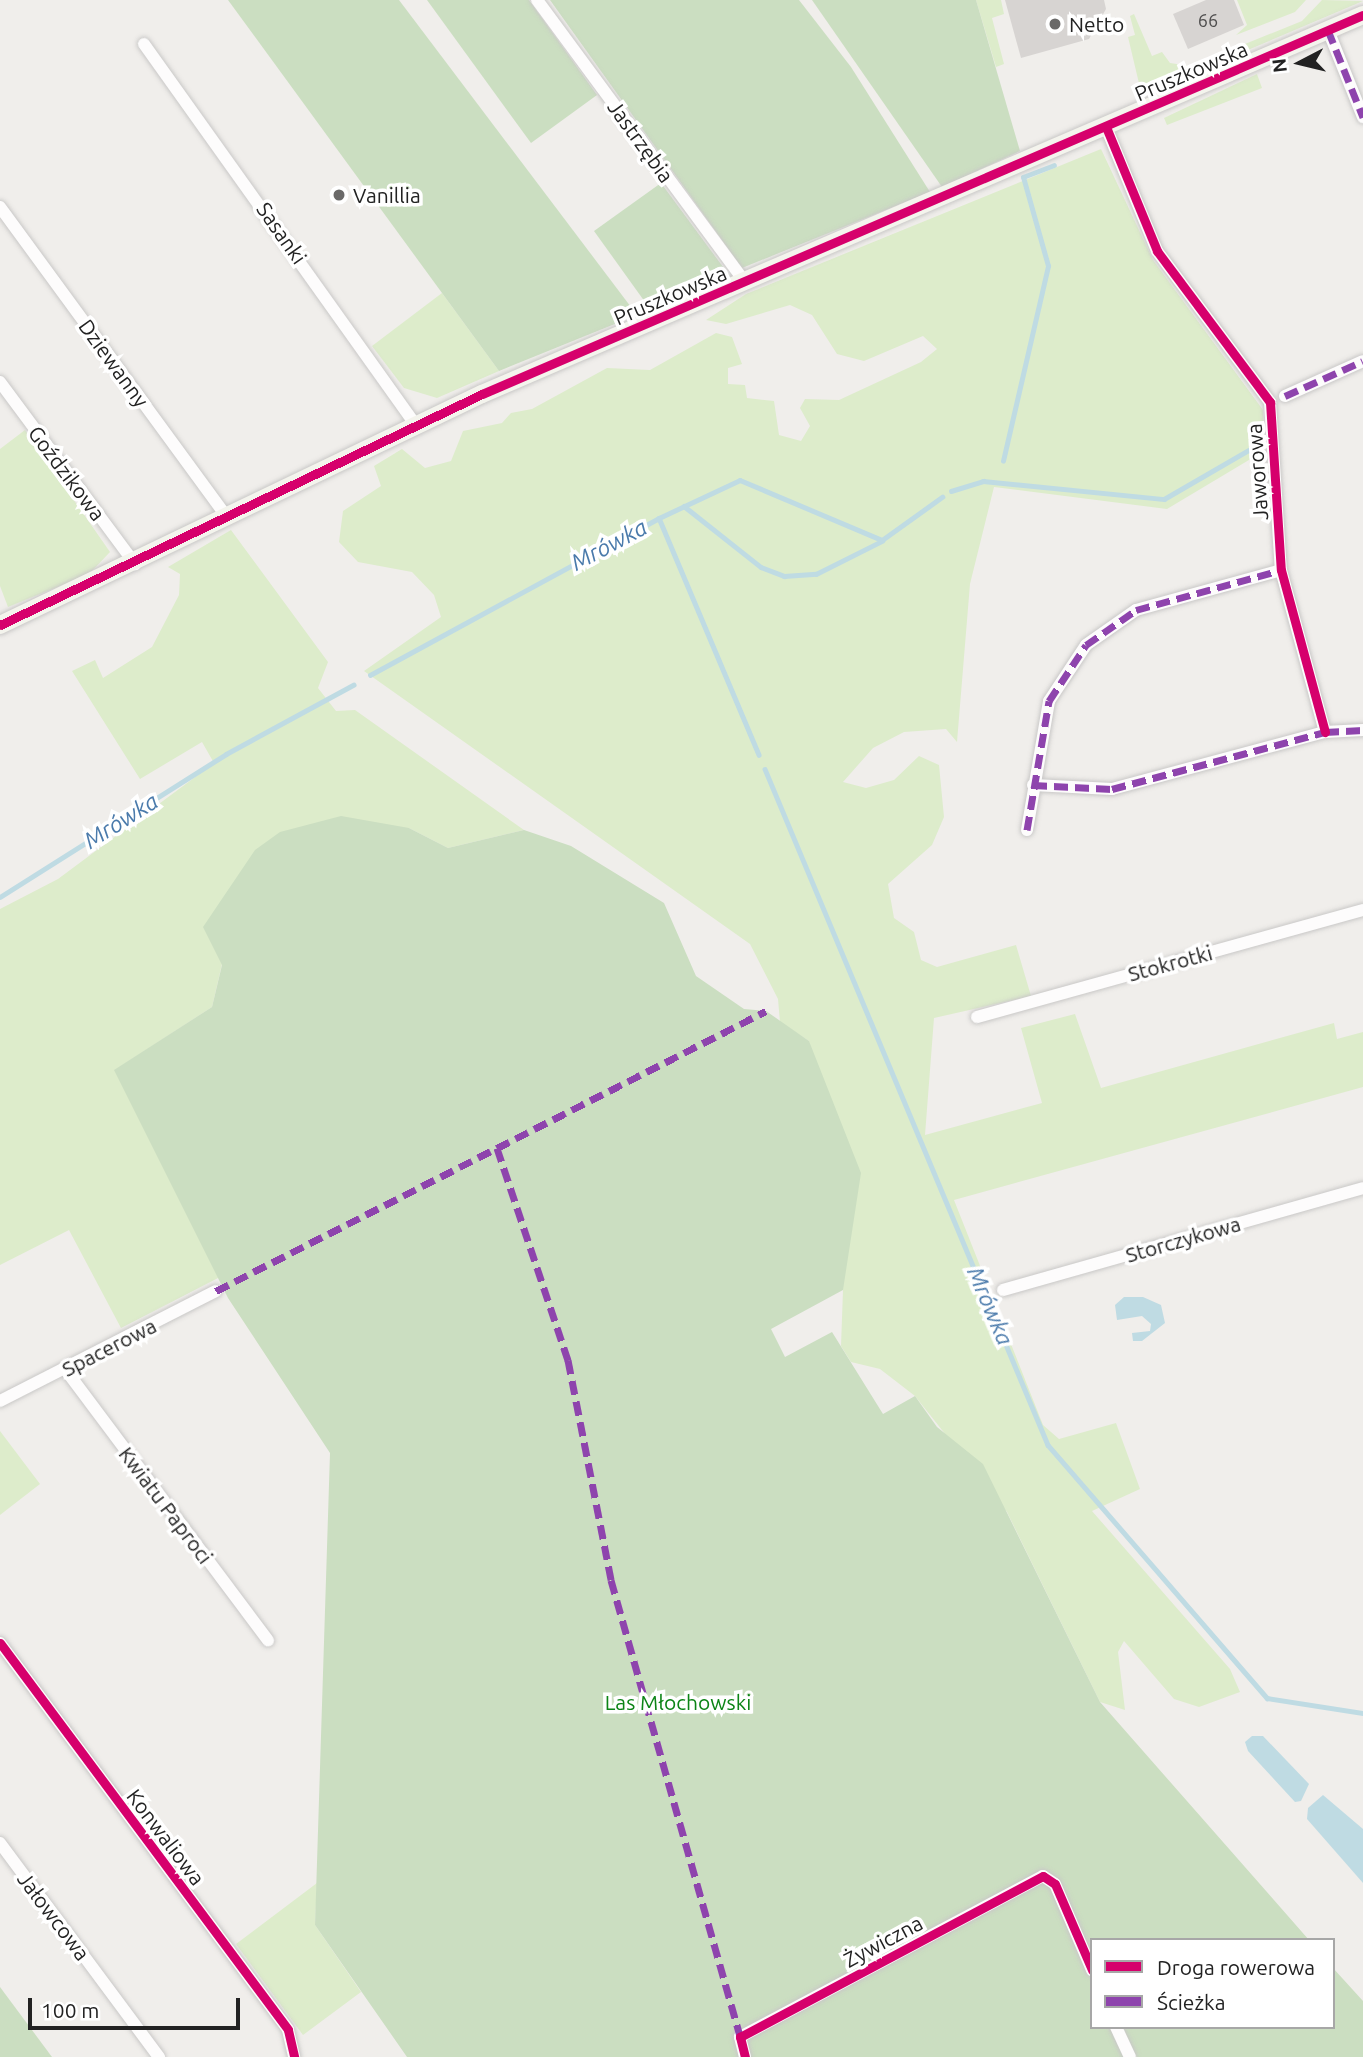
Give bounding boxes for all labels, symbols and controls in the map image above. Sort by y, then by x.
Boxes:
house number: 66 [1198,9,1218,31]
place label: Netto [1069,11,1124,37]
marker: Netto [1047,16,1063,32]
north arrow [1265,28,1335,98]
street label: Pruszkowska [1131,36,1251,106]
text: N [1267,57,1291,74]
street label: Jastrzębia [603,95,679,187]
place label: Vanillia [353,182,421,208]
marker: Vanillia [331,187,347,203]
street label: Sasanki [252,197,312,269]
street label: Pruszkowska [610,260,730,330]
street label: Dziewanny [74,314,154,412]
street label: Goździkowa [23,421,111,525]
street label: Jaworowa [1241,423,1273,521]
water label: Mrówka [566,513,652,577]
water label: Mrówka [79,787,163,855]
street label: Stokrotki [1125,940,1215,986]
street label: Storczykowa [1123,1211,1243,1267]
water label: Mrówka [961,1263,1019,1349]
street label: Spacerowa [58,1312,160,1382]
street label: Kwiatu Paproci [114,1442,218,1568]
park label: Las Młochowski [605,1689,751,1715]
street label: Konwaliowa [122,1784,210,1890]
street label: Jałowcowa [13,1867,95,1965]
street label: Żywiczna [839,1910,927,1972]
legend [1090,1938,1335,2029]
text: Droga rowerowa [1157,1955,1315,1979]
scale bar [32,1983,243,2027]
text: Ścieżka [1157,1990,1226,2014]
text: 100 m [41,1998,99,2022]

